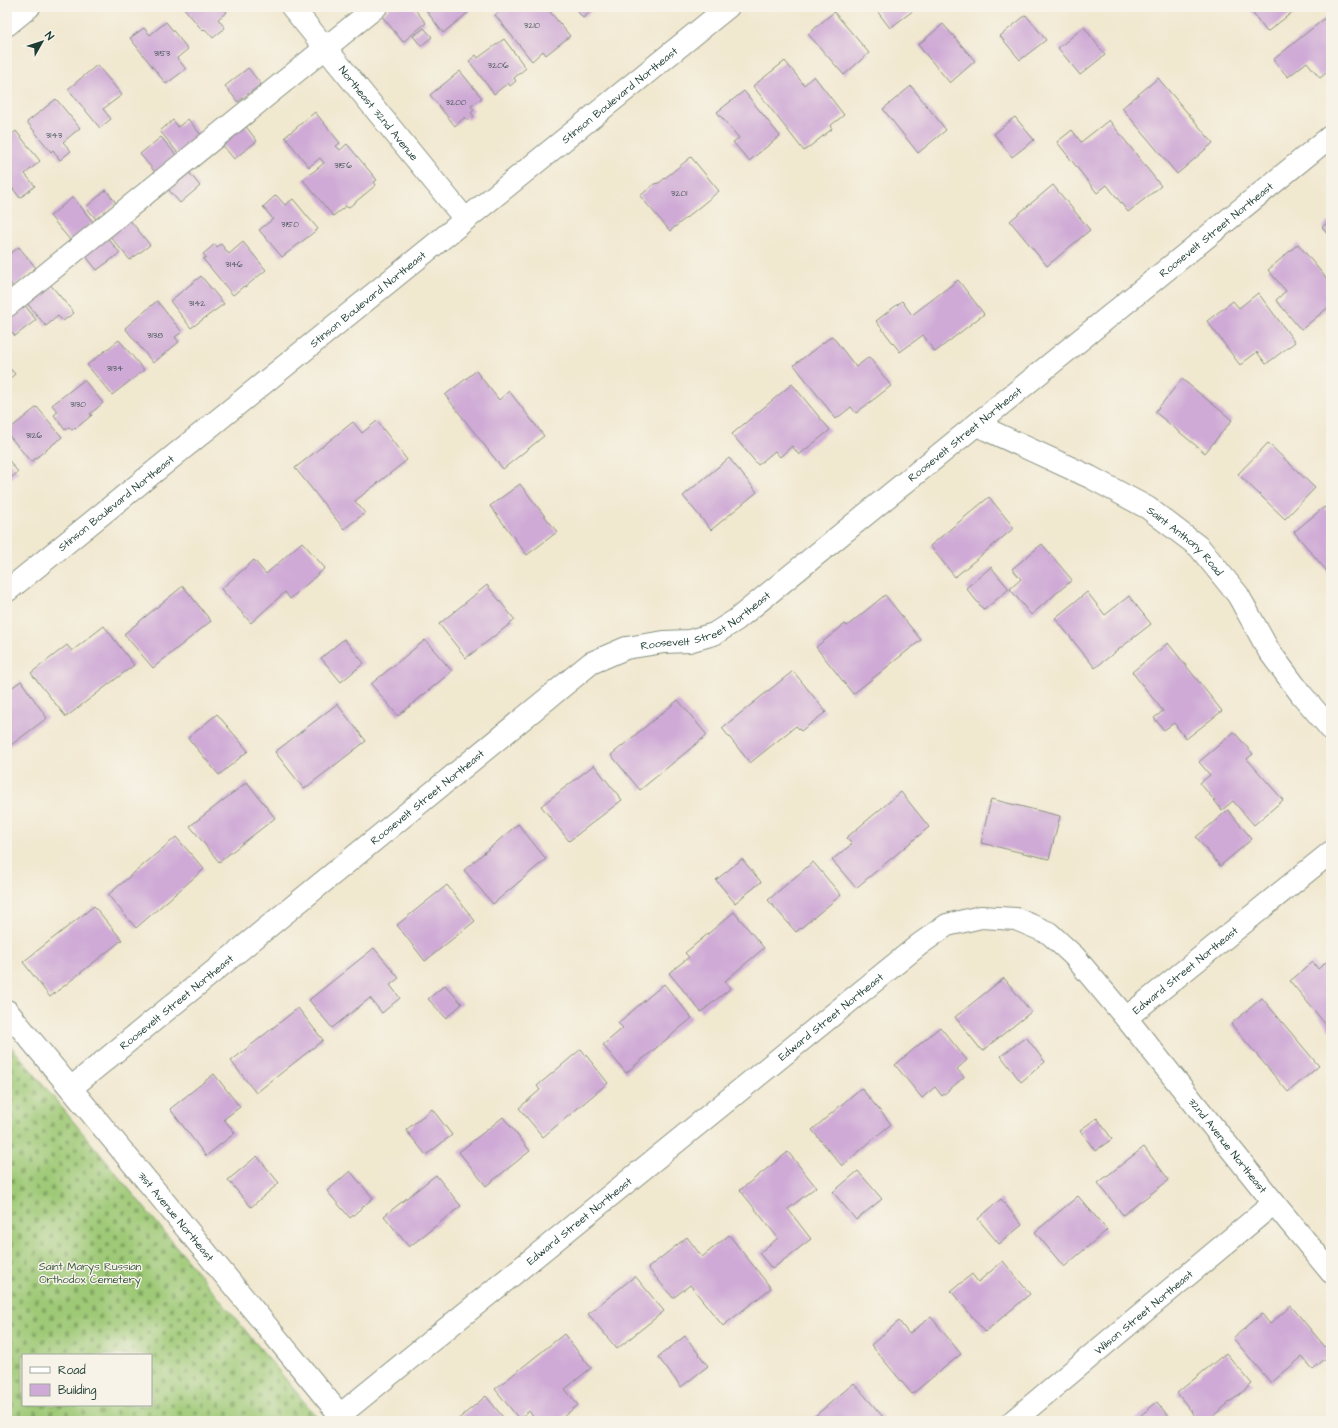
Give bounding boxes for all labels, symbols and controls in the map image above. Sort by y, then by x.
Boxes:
house number: 3210 [524,19,541,32]
north arrow [22,22,62,62]
text: N [41,29,57,43]
street label: Stinson Boulevard Northeast [558,43,681,147]
house number: 3153 [154,47,171,60]
house number: 3206 [487,59,509,72]
street label: Northeast 32nd Avenue [335,63,421,164]
house number: 3200 [445,96,467,109]
house number: 3143 [46,129,63,142]
house number: 3156 [334,159,352,172]
street label: Roosevelt Street Northeast [1156,179,1277,281]
house number: 3201 [671,187,687,200]
house number: 3150 [281,218,299,231]
street label: Stinson Boulevard Northeast [307,247,430,351]
house number: 3146 [225,258,243,271]
house number: 3142 [188,297,206,310]
house number: 3138 [147,329,163,342]
house number: 3134 [107,362,123,375]
street label: Roosevelt Street Northeast [905,383,1026,485]
house number: 3130 [70,398,86,411]
house number: 3126 [26,429,43,442]
street label: Stinson Boulevard Northeast [55,451,178,555]
street label: Saint Anthony Road [1144,503,1227,579]
street label: Roosevelt Street Northeast [640,588,774,654]
street label: Roosevelt Street Northeast [367,746,488,848]
street label: Edward Street Northeast [1129,923,1242,1018]
street label: Roosevelt Street Northeast [117,951,237,1053]
street label: Edward Street Northeast [775,969,887,1064]
street label: 32nd Avenue Northeast [1185,1095,1271,1197]
street label: 31st Avenue Northeast [134,1168,218,1265]
street label: Edward Street Northeast [524,1174,636,1269]
park label: Saint Marys Russian Orthodox Cemetery [39,1259,142,1288]
street label: Wilson Street Northeast [1091,1266,1197,1358]
legend [22,1354,152,1406]
text: Road [58,1362,86,1379]
text: Building [58,1382,96,1400]

